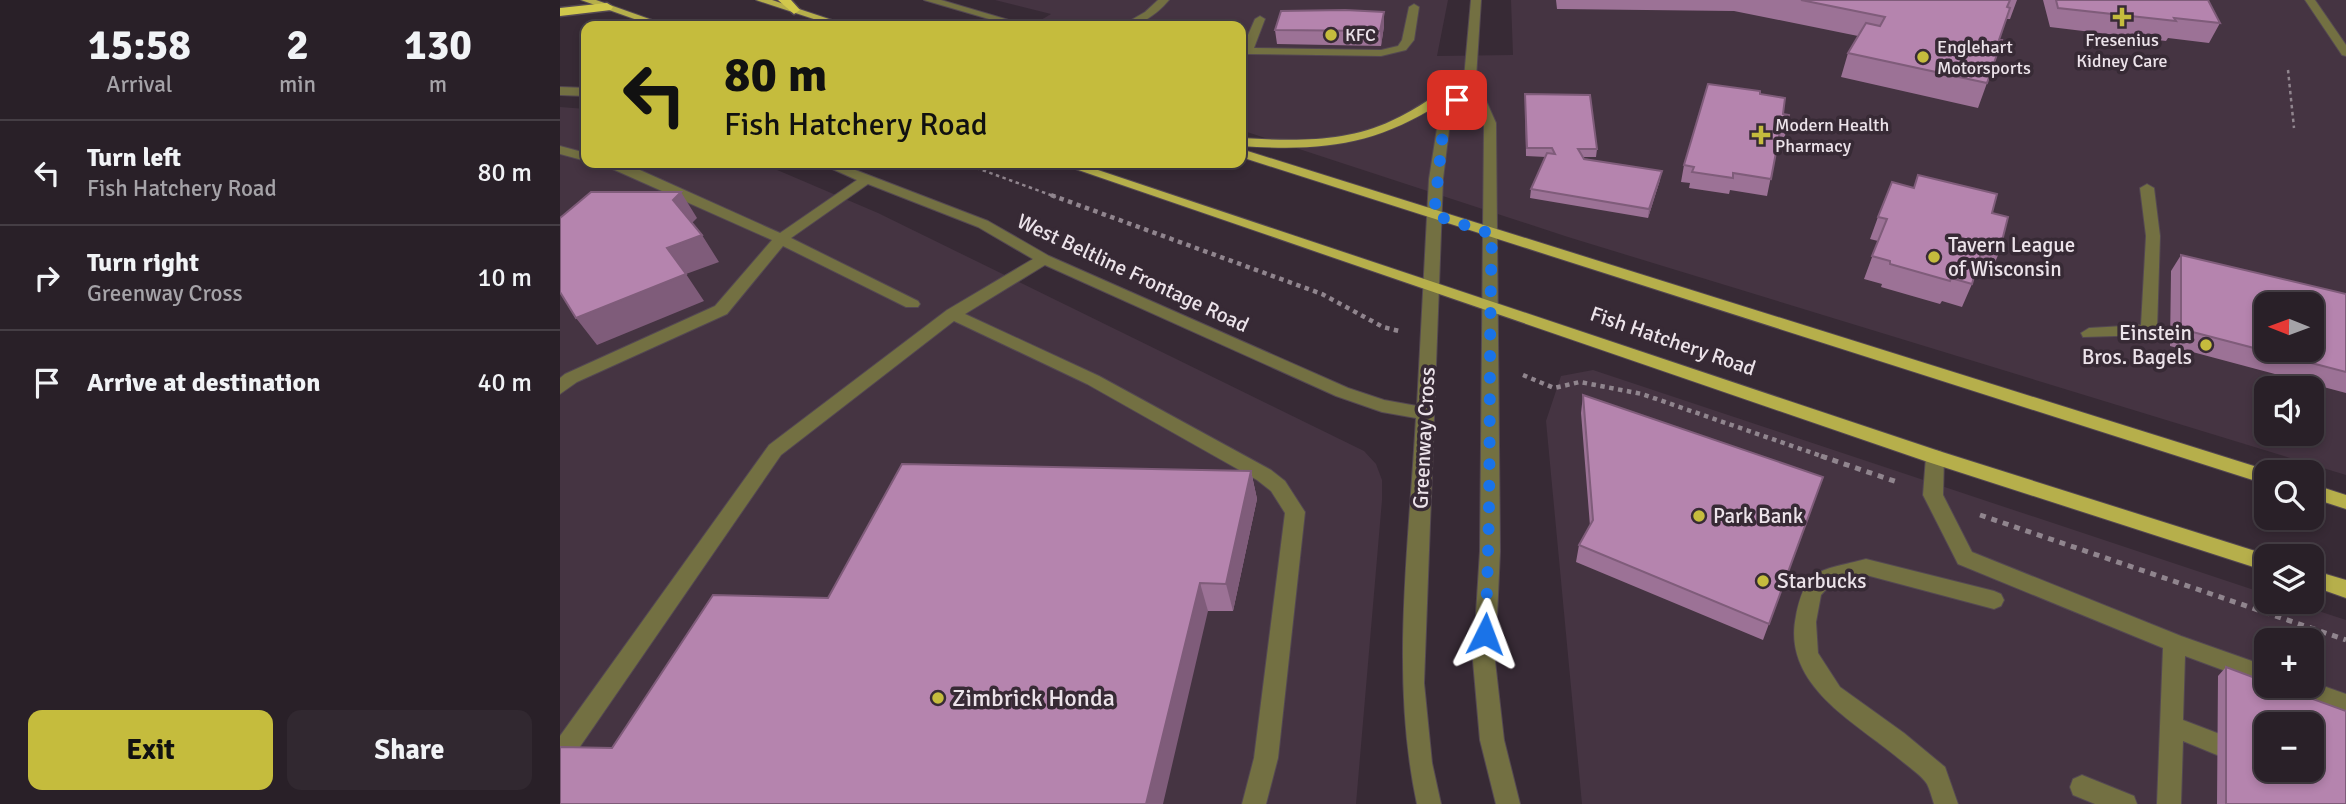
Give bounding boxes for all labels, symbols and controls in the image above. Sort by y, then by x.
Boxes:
marker: Fresenius Kidney Care [2112,7,2132,27]
text: 15:58 [88,20,191,71]
text: 2 [286,20,309,71]
text: 130 [404,20,472,71]
place label: KFC [1345,24,1376,46]
marker: KFC [1323,27,1339,43]
place label: Fresenius Kidney Care [2076,29,2168,72]
place label: Englehart Motorsports [1937,36,2031,79]
text: 80 m [724,45,827,105]
icon: left [609,49,700,140]
marker: Englehart Motorsports [1915,49,1931,65]
text: Arrival [106,70,173,99]
text: min [279,70,316,99]
text: m [429,70,447,99]
pin [1427,70,1487,130]
icon: arrive [1438,81,1476,119]
text: Fish Hatchery Road [724,105,988,144]
place label: Modern Health Pharmacy [1775,114,1889,157]
marker: Modern Health Pharmacy [1753,127,1769,143]
text: Turn left [87,142,181,174]
icon: left [28,154,66,192]
text: 80 m [477,157,532,189]
text: Fish Hatchery Road [87,174,277,203]
street label: West Beltline Frontage Road [1013,208,1253,338]
place label: Tavern League of Wisconsin [1948,232,2075,282]
text: Turn right [87,247,199,279]
marker: Tavern League of Wisconsin [1926,249,1942,265]
icon: right [28,259,66,297]
text: 10 m [477,262,532,294]
text: Greenway Cross [87,279,243,308]
north arrow [2254,292,2324,362]
map controls [2254,292,2324,782]
street label: Fish Hatchery Road [1587,301,1759,381]
place label: Einstein Bros. Bagels [2082,320,2192,370]
marker: Einstein Bros. Bagels [2198,337,2214,353]
icon: arrive [28,364,66,402]
street label: Greenway Cross [1407,366,1441,510]
text: Arrive at destination [87,367,320,399]
text: 40 m [477,367,532,399]
button: sound [2254,376,2324,446]
button: search [2254,460,2324,530]
place label: Park Bank [1713,503,1804,529]
marker: Park Bank [1691,508,1707,524]
button: layers [2254,544,2324,614]
place label: Starbucks [1777,568,1867,594]
marker: Starbucks [1755,573,1771,589]
position arrow [1448,597,1522,671]
button: + [2254,628,2324,698]
place label: Zimbrick Honda [952,683,1115,713]
marker: Zimbrick Honda [930,690,946,706]
button: Exit [28,710,273,790]
button: Share [287,710,532,790]
button: − [2254,712,2324,782]

